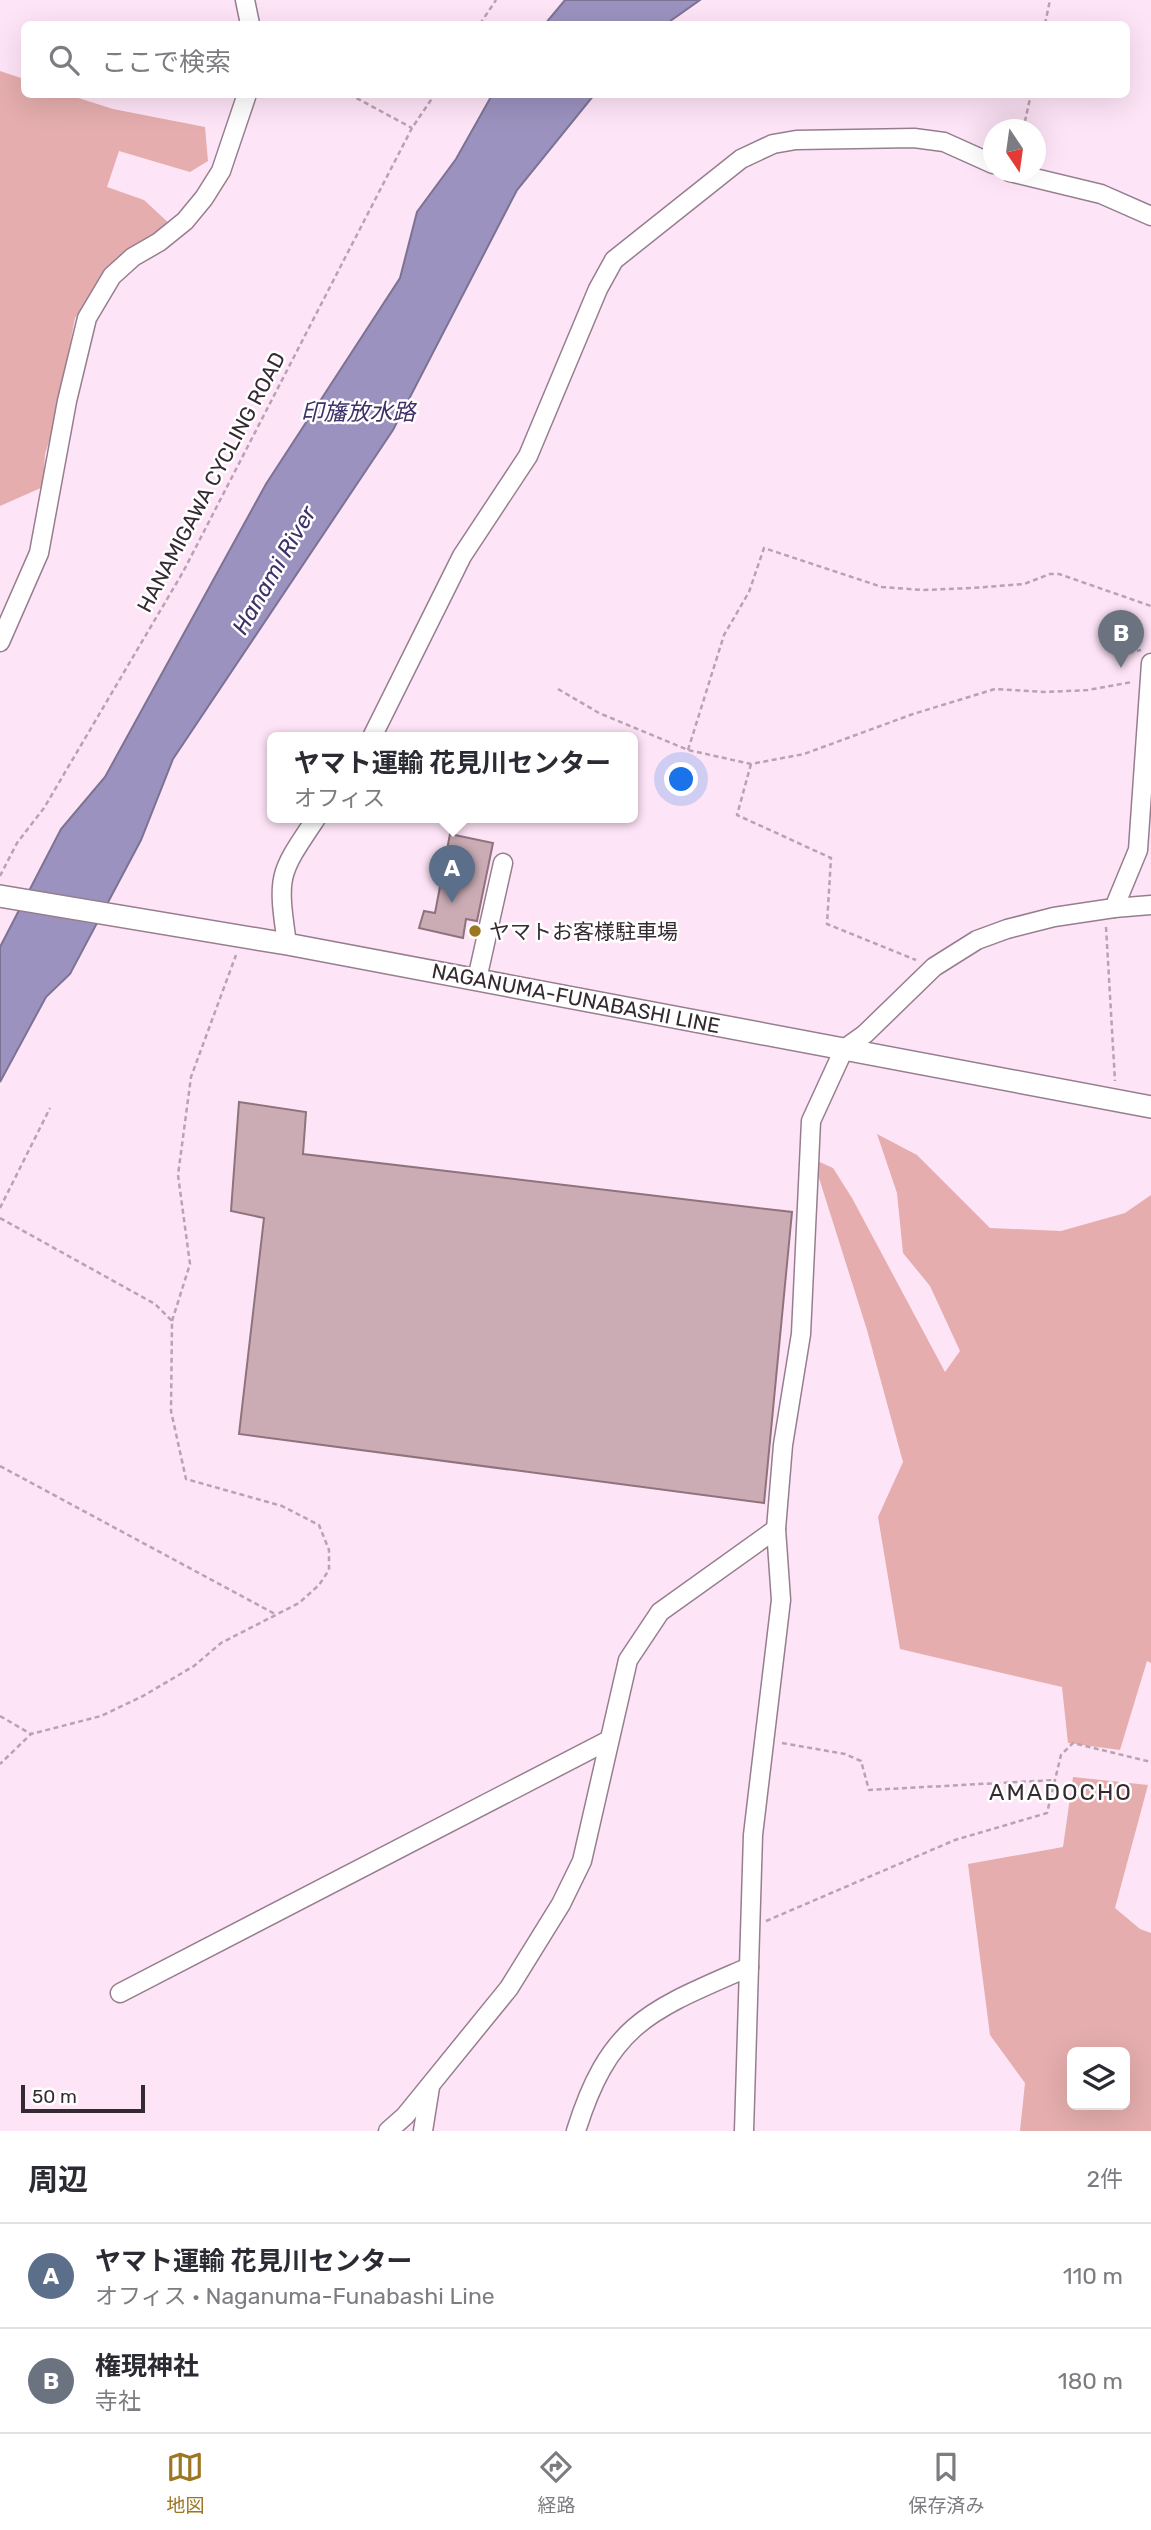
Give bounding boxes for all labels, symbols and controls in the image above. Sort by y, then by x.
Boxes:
search box [21,21,1130,98]
icon: search [45,41,83,79]
text: ここで検索 [101,47,231,78]
north arrow [983,119,1046,182]
street label: HANAMIGAWA CYCLING ROAD [132,348,290,616]
water label: 印旛放水路 [301,398,418,426]
water label: Hanami River [226,500,323,639]
pin: B [1098,610,1144,668]
popup [267,732,638,823]
text: ヤマト運輸 花見川センター [294,748,611,779]
your location [664,762,698,796]
text: オフィス [294,784,385,812]
pin: A [429,845,475,903]
place label: ヤマトお客様駐車場 [489,919,678,944]
marker: ヤマトお客様駐車場 [467,923,483,939]
street label: NAGANUMA-FUNABASHI LINE [430,958,722,1038]
district label: AMADOCHO [989,1778,1133,1806]
map controls [1067,2047,1130,2110]
button: layers [1067,2047,1130,2110]
scale bar [21,2082,145,2114]
text: 50 m [32,2085,77,2108]
text: 周辺 [28,2162,88,2198]
text: 2件 [1086,2165,1123,2193]
text: ヤマト運輸 花見川センター [95,2246,413,2277]
text: A [43,2262,59,2290]
text: 110 m [1063,2262,1123,2290]
text: オフィス · Naganuma-Funabashi Line [95,2282,495,2310]
text: 権現神社 [95,2351,199,2382]
text: B [43,2367,59,2395]
text: 180 m [1058,2367,1123,2395]
text: 寺社 [95,2387,141,2415]
tab: 地図 [166,2448,205,2517]
tab: 経路 [537,2448,576,2517]
tab: 保存済み [908,2448,985,2517]

